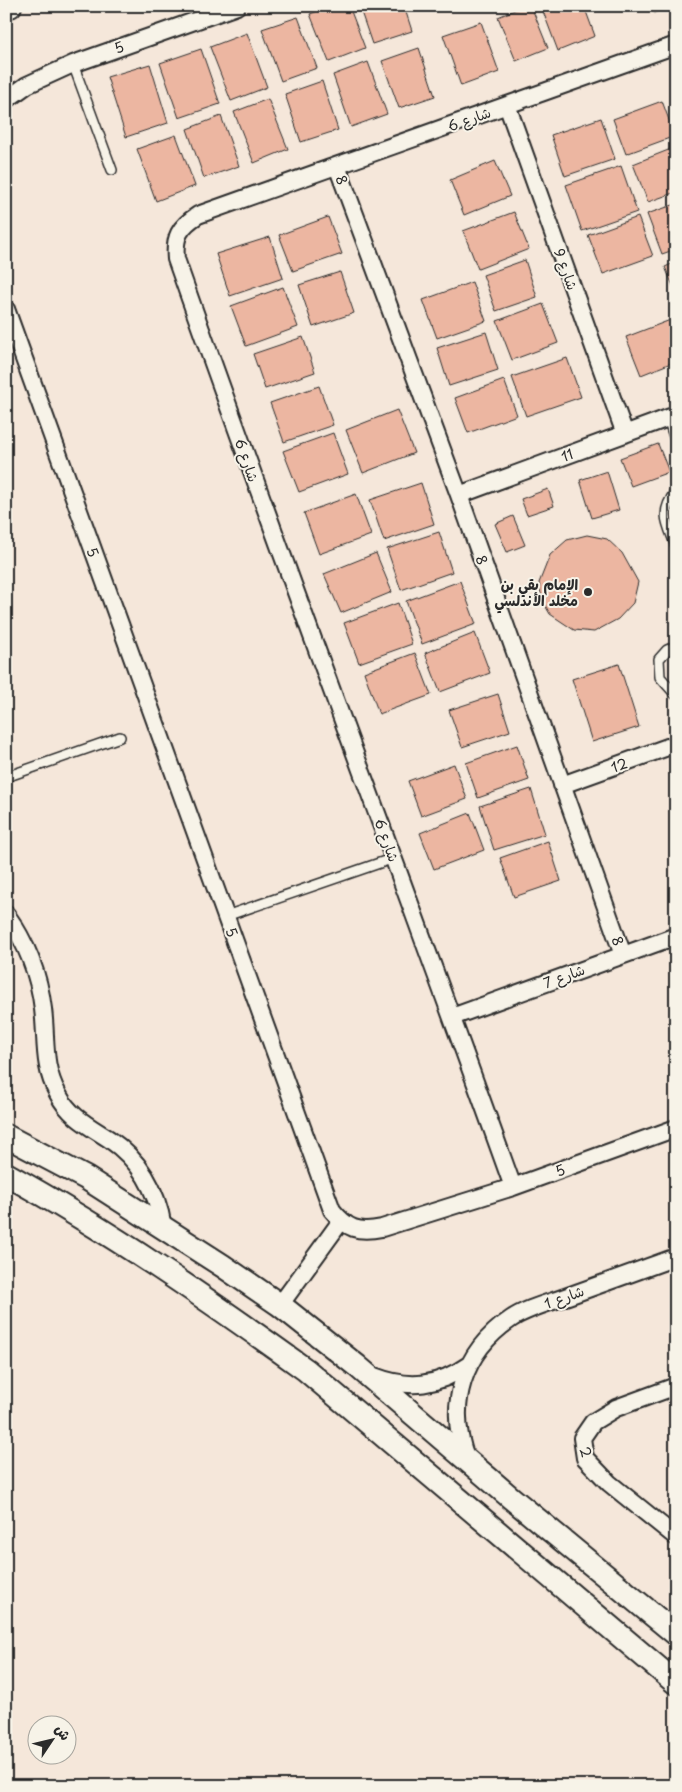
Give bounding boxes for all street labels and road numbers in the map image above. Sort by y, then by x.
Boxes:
street label: 5 [111,36,127,58]
street label: شارع 6 [444,101,494,137]
street label: 8 [331,172,353,188]
street label: شارع 9 [549,245,583,293]
street label: شارع 6 [230,435,264,485]
street label: 11 [558,443,576,467]
street label: 5 [82,544,104,560]
street label: 8 [471,552,493,568]
street label: 12 [608,752,630,778]
street label: شارع 6 [369,815,405,865]
street label: 5 [221,924,243,940]
street label: 8 [607,933,629,949]
street label: شارع 7 [540,959,588,993]
street label: 5 [552,1159,568,1181]
street label: شارع 1 [541,1280,587,1314]
street label: 2 [574,1444,598,1460]

